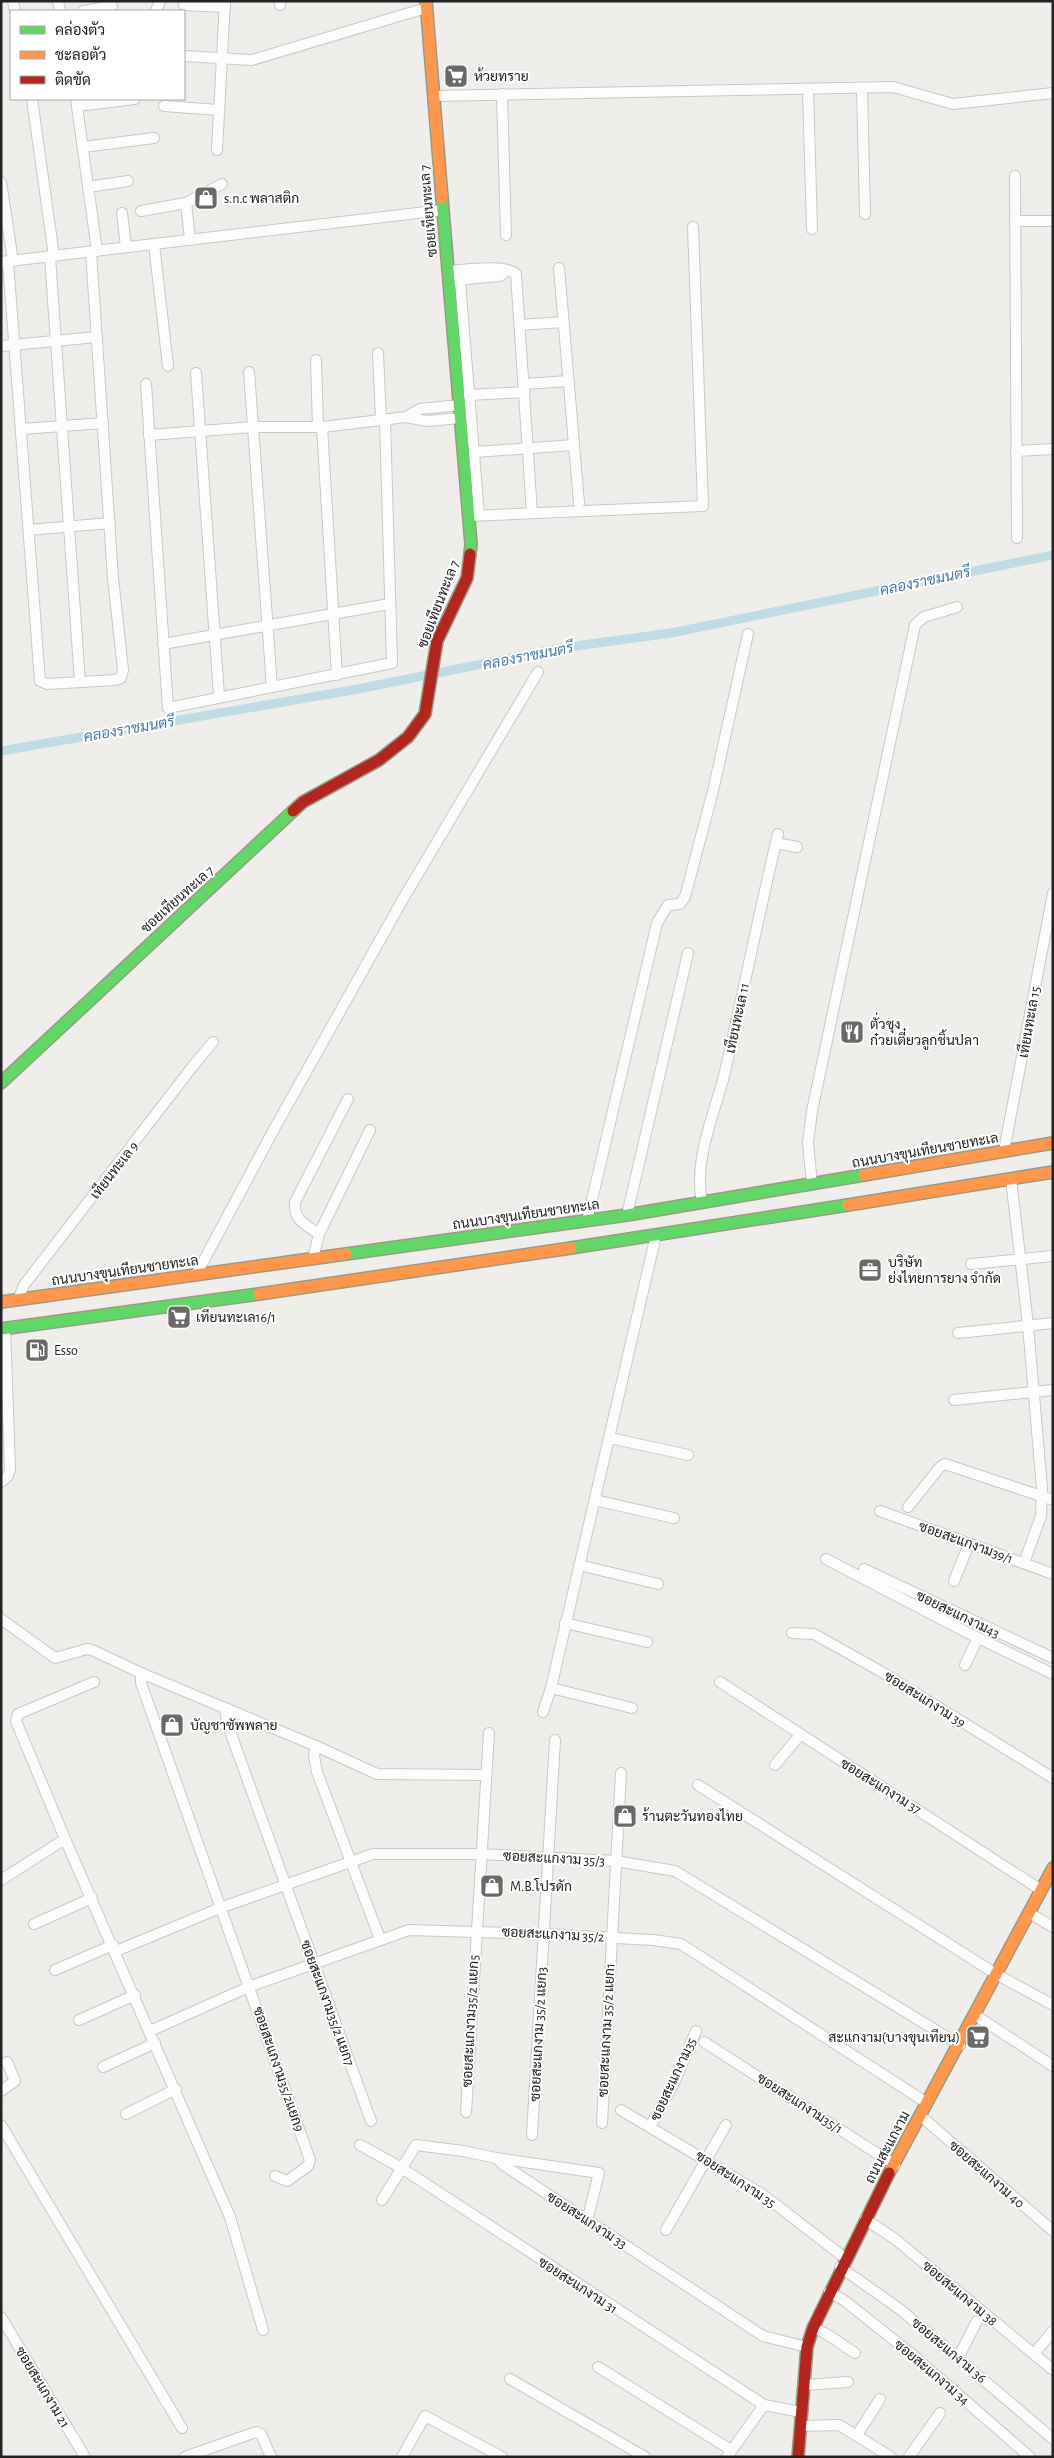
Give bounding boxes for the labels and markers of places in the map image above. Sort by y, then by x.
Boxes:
supermarket icon: ห้วยทราย [443,63,469,89]
place label: ห้วยทราย [474,67,529,84]
shop icon: s.n.c พลาสติก [193,185,219,211]
place label: s.n.c พลาสติก [224,190,299,206]
place label: ตั่วซุง ก๋วยเตี๋ยวลูกชิ้นปลา [870,1012,979,1050]
restaurant icon: ตั่วซุง ก๋วยเตี๋ยวลูกชิ้นปลา [839,1019,865,1045]
place label: บริษัท ย่งไทยการยาง จำกัด [888,1254,1001,1286]
office icon: บริษัท ย่งไทยการยาง จำกัด [857,1257,883,1283]
supermarket icon: เทียนทะเล16/1 [166,1304,192,1330]
place label: เทียนทะเล16/1 [196,1308,276,1325]
fuel station icon: Esso [24,1337,50,1363]
place label: Esso [54,1344,78,1358]
shop icon: บัญชาซัพพลาย [159,1712,185,1738]
place label: บัญชาซัพพลาย [190,1718,278,1734]
shop icon: ร้านตะวันทองไทย [612,1803,638,1829]
place label: ร้านตะวันทองไทย [642,1807,743,1824]
shop icon: M.B.โปรดัก [479,1873,505,1899]
place label: M.B.โปรดัก [510,1878,572,1894]
supermarket icon: สะแกงาม(บางขุนเทียน) [965,2024,991,2050]
place label: สะแกงาม(บางขุนเทียน) [828,2028,960,2047]

